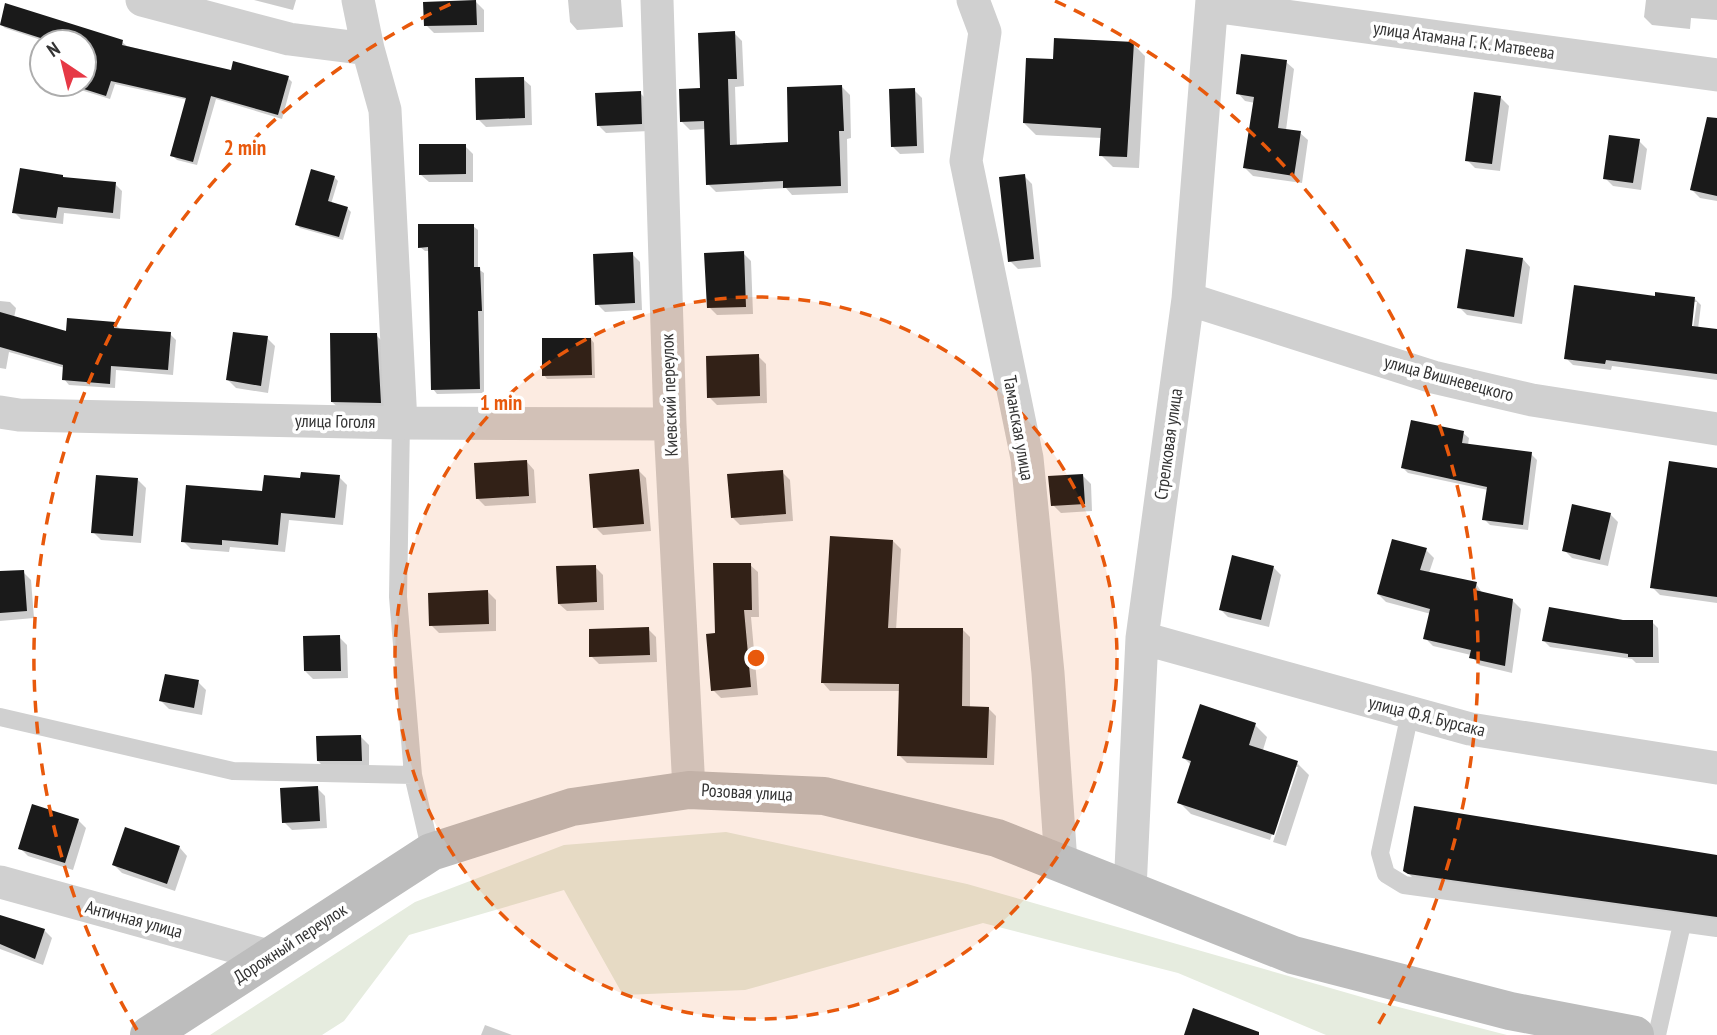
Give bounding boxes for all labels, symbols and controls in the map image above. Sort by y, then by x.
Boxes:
street label: улица Атамана Г. К. Матвеева [1372,16,1556,64]
north arrow [28,28,98,98]
text: N [42,36,64,62]
text: 2 min [224,134,266,161]
street label: Киевский переулок [655,333,683,457]
street label: улица Вишневецкого [1382,350,1517,406]
street label: Таманская улица [998,374,1040,482]
street label: Стрелковая улица [1149,387,1187,501]
text: 1 min [480,389,522,416]
street label: улица Гоголя [295,409,375,433]
centre of rings [744,646,768,670]
street label: улица Ф.Я. Бурсака [1366,690,1488,742]
street label: Розовая улица [701,778,793,806]
street label: Античная улица [83,895,185,943]
street label: Дорожный переулок [229,898,351,988]

